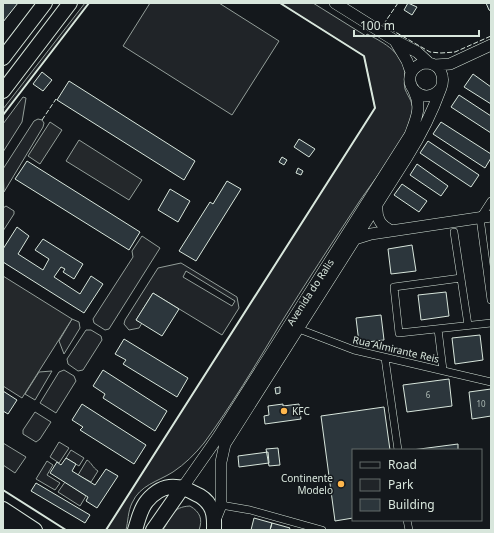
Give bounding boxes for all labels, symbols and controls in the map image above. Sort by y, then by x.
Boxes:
scale bar [354,12,479,38]
text: 100 m [360,17,395,34]
street label: Avenida do Ralis [283,256,337,328]
street label: Rua Almirante Reis [351,332,441,366]
house number: 6 [426,389,431,400]
house number: 10 [476,398,486,409]
place label: KFC [292,404,310,418]
marker: KFC [279,406,289,416]
legend [352,449,482,521]
text: Road [388,456,417,473]
place label: Continente Modelo [281,471,333,497]
text: Park [388,476,414,493]
marker: Continente Modelo [336,479,346,489]
text: Building [388,496,435,513]

